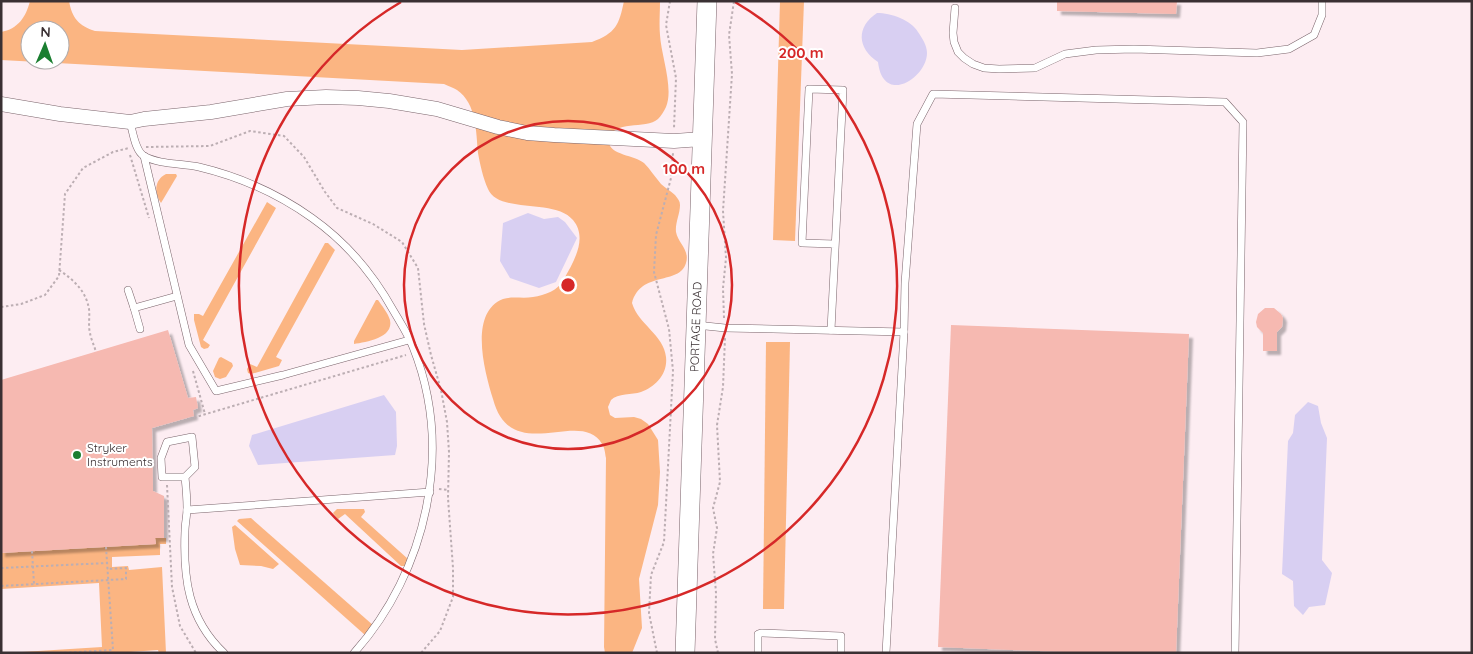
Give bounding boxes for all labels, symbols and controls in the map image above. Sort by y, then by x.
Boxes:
north arrow [20,20,70,70]
text: N [40,23,51,41]
text: 200 m [779,43,824,62]
text: 100 m [663,159,705,178]
centre of rings [559,276,577,294]
street label: PORTAGE ROAD [686,281,705,372]
place label: Stryker Instruments [87,440,153,469]
marker: Stryker Instruments [71,449,83,461]

